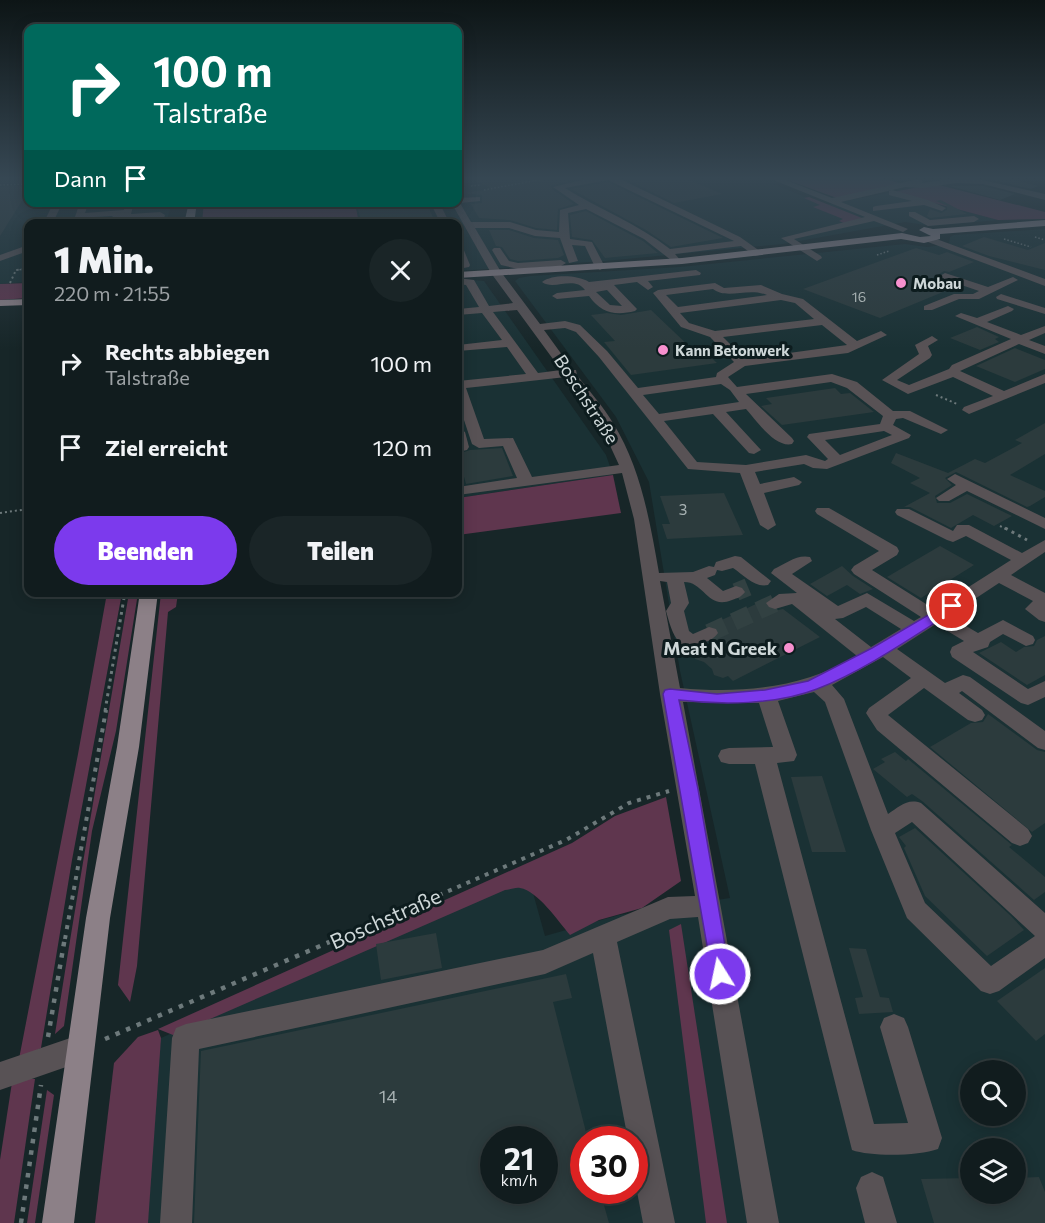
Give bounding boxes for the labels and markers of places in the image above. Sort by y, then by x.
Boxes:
place label: Mobau [913,274,962,292]
marker: Mobau [894,276,908,290]
place label: Kann Betonwerk [675,341,790,359]
marker: Kann Betonwerk [656,343,670,357]
pin [926,580,977,631]
place label: Meat N Greek [663,637,778,659]
marker: Meat N Greek [782,641,796,655]

